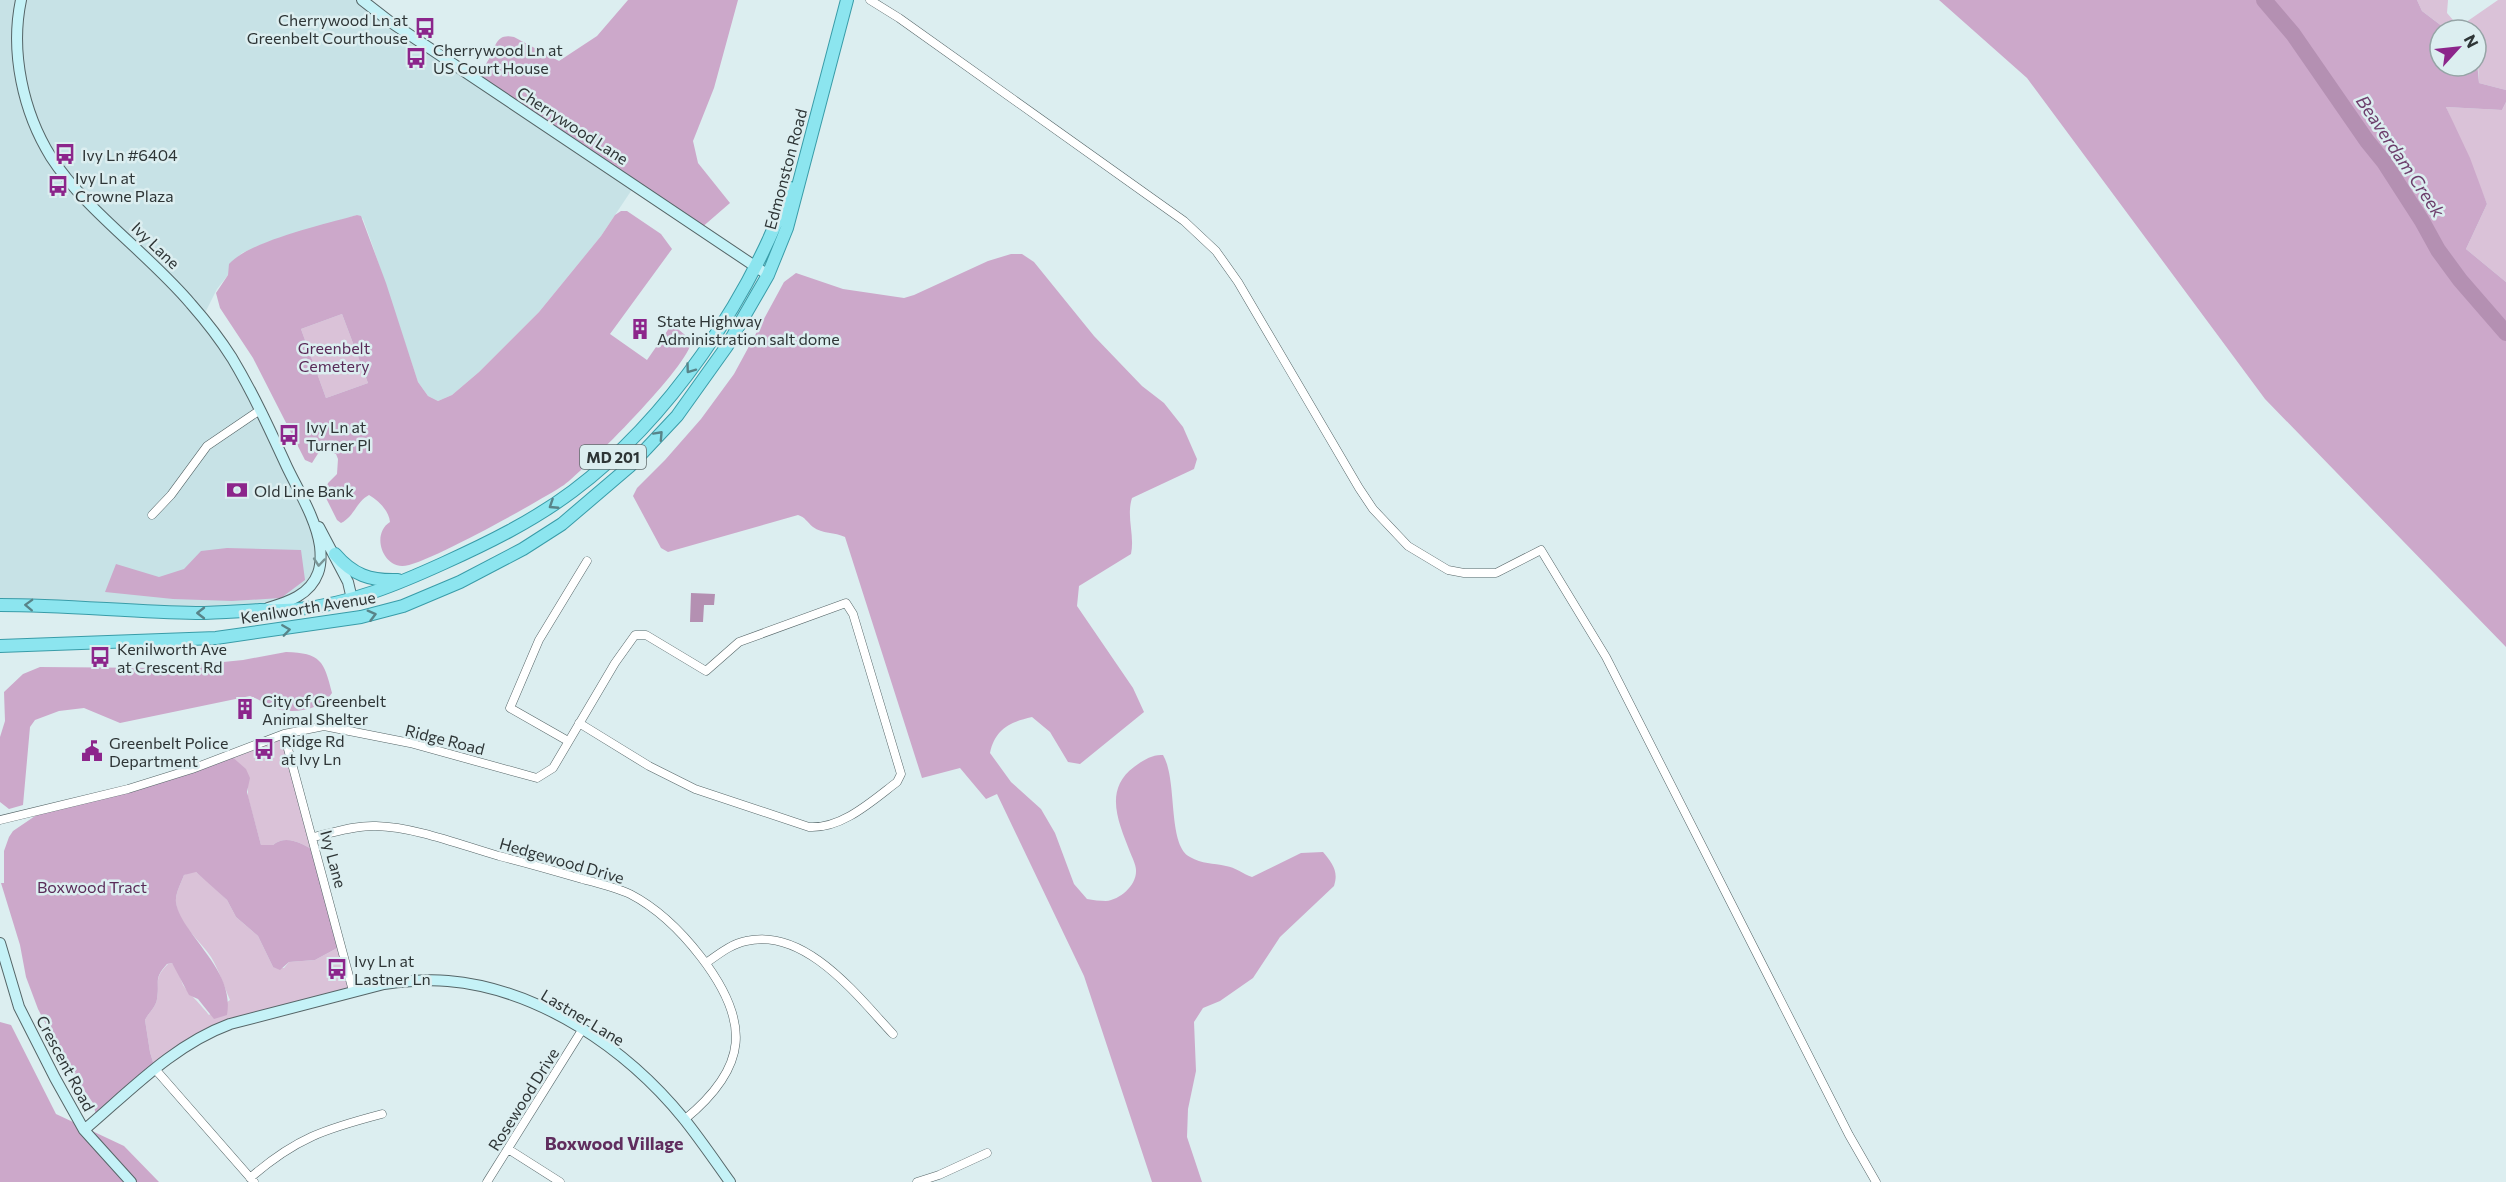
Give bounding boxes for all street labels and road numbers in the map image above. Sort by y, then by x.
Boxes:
street label: Cherrywood Lane [514,82,632,168]
street label: Edmonston Road [760,107,810,231]
street label: Ivy Lane [128,218,184,272]
road number: MD 201 [580,445,646,469]
street label: Kenilworth Avenue [239,587,377,627]
street label: Ridge Road [403,720,487,758]
street label: Ivy Lane [317,828,351,890]
street label: Hedgewood Drive [497,833,627,887]
street label: Lastner Lane [538,985,628,1049]
street label: Crescent Road [33,1012,99,1114]
street label: Rosewood Drive [484,1044,562,1154]

